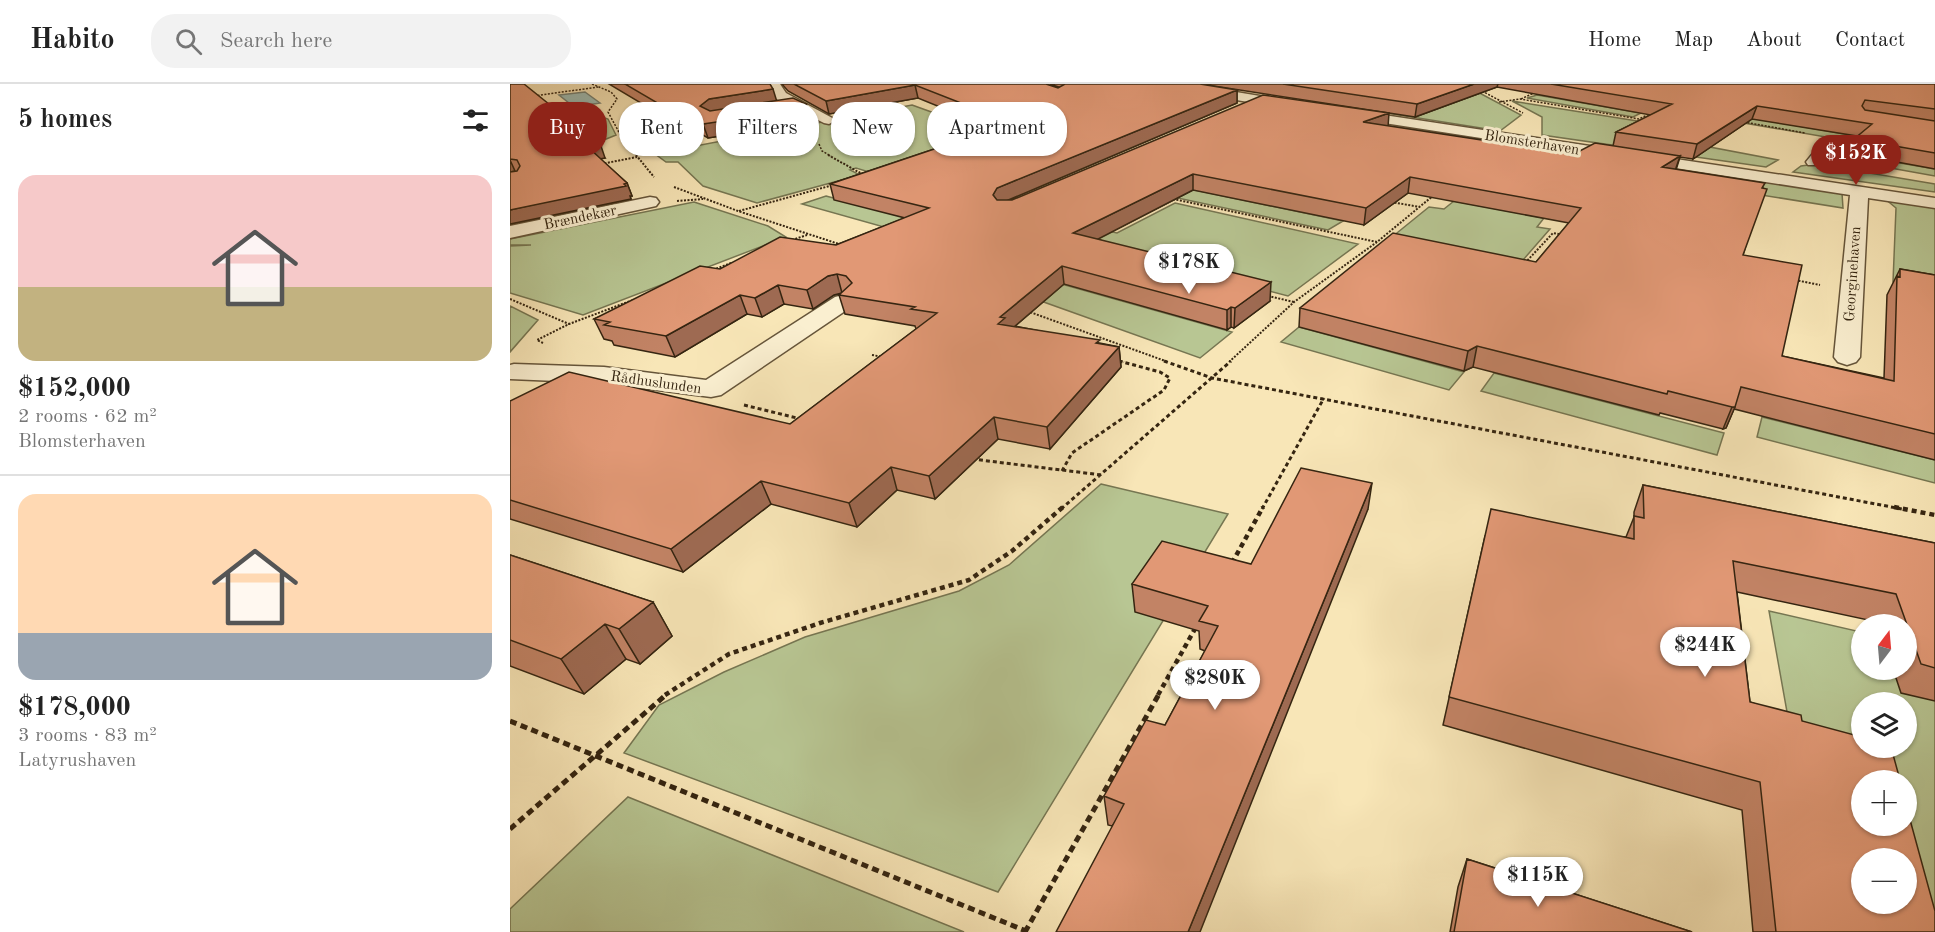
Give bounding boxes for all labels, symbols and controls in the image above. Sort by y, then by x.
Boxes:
search box [151,14,571,68]
icon: search [172,25,205,58]
text: Habito [30,27,115,55]
text: Search here [220,30,332,52]
text: Home [1588,30,1641,51]
text: Map [1674,30,1713,51]
text: About [1746,30,1802,51]
text: Contact [1835,30,1905,51]
chip: Buy [528,102,607,156]
chip: Rent [619,102,704,156]
chip: Filters [716,102,819,156]
chip: New [831,102,915,156]
chip: Apartment [927,102,1067,156]
icon: filters [459,104,492,137]
text: 5 homes [18,107,112,133]
street label: Blomsterhaven [1483,129,1580,158]
pin: $152K [1814,135,1898,186]
text: $152K [1825,144,1887,164]
street label: Brændekær [542,203,618,234]
icon: home [201,214,309,322]
street label: Georginehaven [1843,226,1864,322]
pin: $178K [1147,244,1231,295]
text: $178K [1158,253,1220,273]
street label: Rådhuslunden [609,370,702,397]
text: $152,000 [18,376,131,402]
text: 2 rooms · 62 m² [18,407,157,427]
text: Blomsterhaven [18,432,146,452]
icon: home [201,533,309,641]
north arrow [1851,614,1917,680]
map controls [1851,614,1917,914]
pin: $244K [1663,627,1747,678]
text: $244K [1674,636,1736,656]
pin: $280K [1173,660,1257,711]
text: $280K [1184,669,1246,689]
button: layers [1851,692,1917,758]
text: $178,000 [18,695,131,721]
text: 3 rooms · 83 m² [18,726,157,746]
text: Latyrushaven [18,751,136,771]
button: + [1851,770,1917,836]
button: − [1851,848,1917,914]
pin: $115K [1496,857,1580,908]
text: $115K [1507,866,1569,886]

